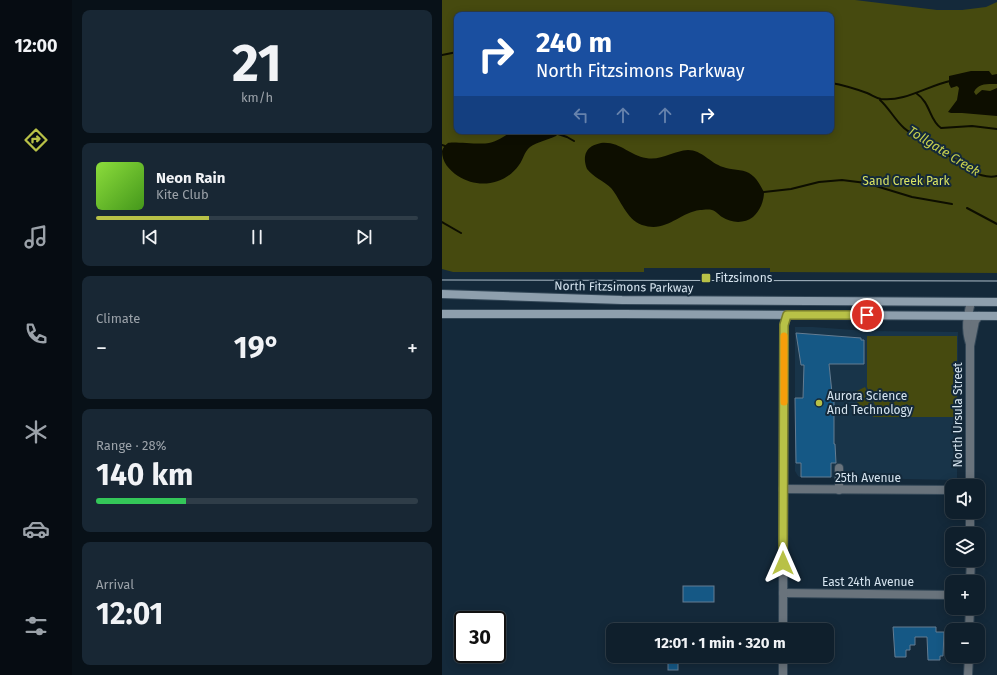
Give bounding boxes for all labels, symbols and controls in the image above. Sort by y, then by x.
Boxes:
text: 240 m [536,26,612,59]
icon: right [470,28,522,80]
text: 21 [232,32,282,95]
text: 12:00 [14,35,58,57]
text: North Fitzsimons Parkway [536,60,745,82]
text: km/h [241,90,273,105]
icon: left [570,104,592,126]
icon: ahead [612,104,634,126]
icon: ahead [654,104,676,126]
icon: right [696,104,718,126]
water label: Tollgate Creek [905,123,983,179]
icon: directions [22,126,50,154]
text: Neon Rain [156,169,225,187]
park label: Sand Creek Park [862,174,950,188]
text: Kite Club [156,187,209,202]
icon: music [22,223,50,251]
icon: previous [139,226,161,248]
icon: pause [246,226,268,248]
icon: next [353,226,375,248]
place label: Fitzsimons [715,271,773,285]
marker: Fitzsimons [700,272,712,284]
street label: North Fitzsimons Parkway [554,279,694,295]
pin [850,298,884,332]
icon: arrive [856,304,878,326]
text: Climate [96,311,140,326]
icon: phone [22,320,50,348]
text: 19° [234,330,280,366]
text: − [96,335,107,362]
text: + [407,335,418,362]
street label: North Ursula Street [951,362,965,468]
place label: Aurora Science And Technology [827,389,913,417]
marker: Aurora Science And Technology [814,398,824,408]
icon: climate [22,418,50,446]
text: Range · 28% [96,438,166,453]
text: 140 km [96,457,193,493]
street label: 25th Avenue [835,471,901,485]
map controls [945,479,985,663]
button: sound [945,479,985,519]
icon: car [22,515,50,543]
button: layers [945,527,985,567]
position arrow [762,542,804,584]
street label: East 24th Avenue [822,575,914,589]
button: + [945,575,985,615]
text: Arrival [96,577,134,592]
text: 12:01 [96,596,163,632]
speed limit sign: 30 [454,611,506,663]
icon: filters [22,612,50,640]
button: − [945,623,985,663]
text: 12:01 · 1 min · 320 m [654,634,786,652]

